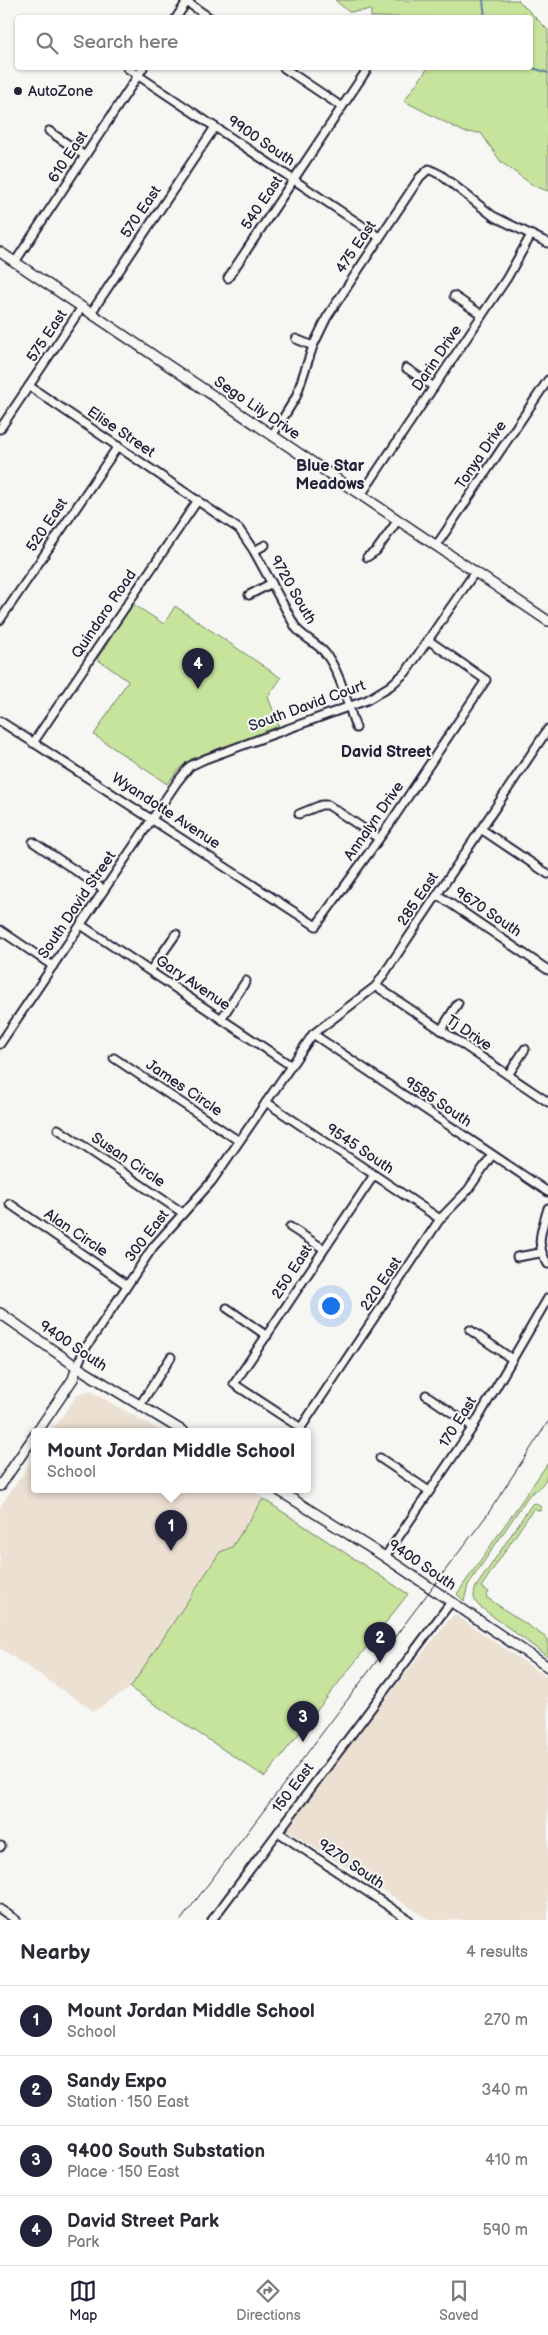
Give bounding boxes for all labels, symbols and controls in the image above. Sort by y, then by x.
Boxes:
search box [15,15,533,70]
icon: search [33,29,61,57]
text: Search here [73,31,178,54]
place label: AutoZone [28,82,93,101]
marker: AutoZone [12,85,24,97]
street label: 9900 South [224,111,298,171]
street label: 610 East [44,127,92,186]
street label: 540 East [237,172,287,234]
street label: 570 East [117,182,166,242]
street label: 475 East [331,217,381,277]
street label: 575 East [23,306,72,366]
street label: Darin Drive [408,321,466,395]
street label: Sego Lily Drive [210,372,304,444]
street label: Elise Street [83,402,159,462]
street label: Tonya Drive [451,417,511,493]
district label: Blue Star Meadows [296,457,365,494]
street label: 520 East [22,494,72,555]
street label: 9720 South [266,552,320,628]
street label: Quindaro Road [67,566,141,662]
pin: 4 [182,648,214,689]
street label: South David Court [246,676,368,736]
district label: David Street [341,743,432,762]
street label: Wyandotte Avenue [108,769,224,853]
street label: Annalyn Drive [340,778,408,864]
street label: South David Street [34,847,120,963]
street label: 285 East [393,868,443,929]
street label: 9670 South [451,883,525,941]
street label: Gary Avenue [152,951,234,1015]
street label: Tj Drive [442,1011,496,1055]
street label: James Circle [142,1055,226,1121]
street label: 9585 South [401,1073,475,1131]
street label: 9545 South [323,1119,397,1179]
street label: Susan Circle [87,1128,169,1192]
street label: Alan Circle [41,1205,112,1261]
street label: 300 East [121,1206,174,1266]
street label: 250 East [267,1241,317,1303]
street label: 220 East [356,1253,406,1315]
your location [318,1293,344,1319]
street label: 9400 South [35,1316,111,1376]
street label: 170 East [435,1393,481,1451]
popup [31,1428,311,1493]
text: Mount Jordan Middle School [47,1440,295,1463]
text: School [47,1463,96,1482]
pin: 1 [155,1510,187,1551]
street label: 9400 South [384,1535,460,1595]
pin: 2 [364,1622,396,1663]
pin: 3 [287,1701,319,1742]
street label: 150 East [268,1759,318,1817]
street label: 9270 South [314,1835,388,1893]
text: Nearby [20,1940,90,1965]
text: 4 results [466,1943,528,1962]
text: Mount Jordan Middle School [67,2000,315,2023]
text: 1 [33,2011,39,2030]
text: 270 m [484,2011,528,2030]
text: School [67,2023,116,2042]
text: Sandy Expo [67,2070,167,2093]
text: 2 [31,2081,41,2100]
text: 340 m [481,2081,528,2100]
text: Station · 150 East [67,2093,189,2112]
text: 9400 South Substation [67,2140,265,2163]
text: 3 [31,2151,41,2170]
text: 410 m [485,2151,528,2170]
text: Place · 150 East [67,2163,180,2182]
text: David Street Park [67,2210,219,2233]
text: 4 [31,2221,41,2240]
text: 590 m [483,2221,528,2240]
text: Park [67,2233,99,2252]
tab: Map [69,2277,98,2324]
tab: Directions [236,2277,301,2324]
tab: Saved [439,2277,479,2324]

